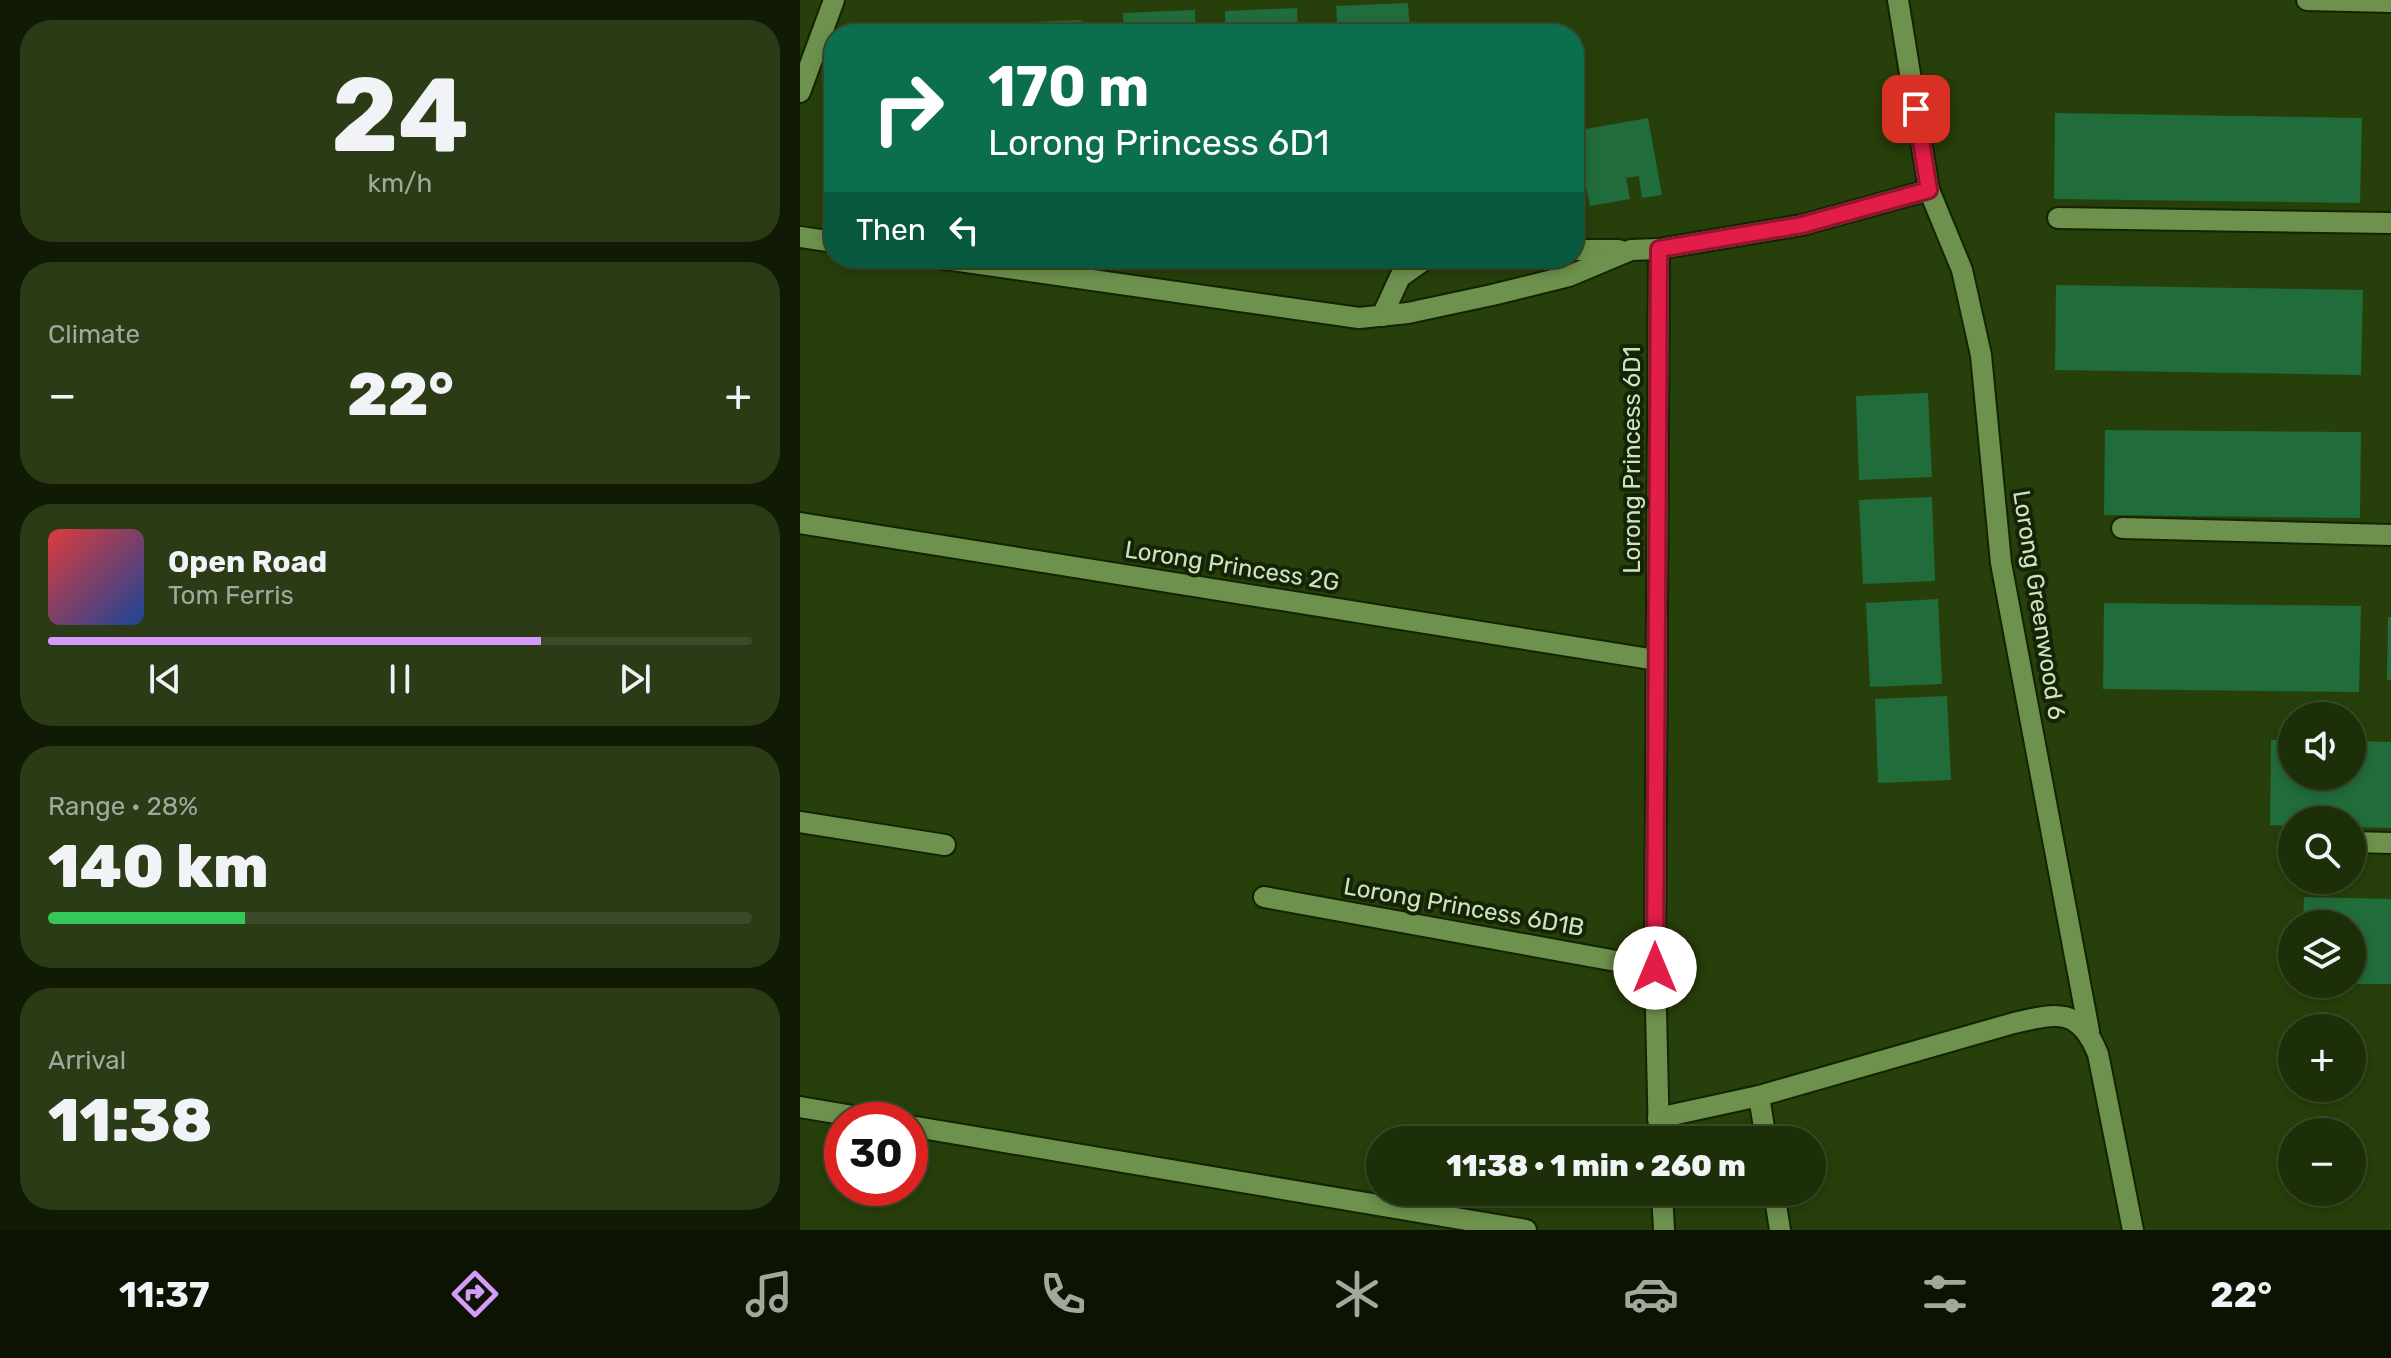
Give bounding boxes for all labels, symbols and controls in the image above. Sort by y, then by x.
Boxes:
text: 24 [331,54,469,177]
text: 170 m [988,54,1149,120]
icon: right [856,56,960,160]
pin [1882,75,1950,143]
icon: arrive [1894,87,1938,131]
text: Lorong Princess 6D1 [988,121,1330,164]
text: km/h [368,168,432,199]
icon: left [942,208,986,252]
text: Then [856,212,926,248]
text: Climate [48,319,140,350]
street label: Lorong Princess 6D1 [1618,346,1646,574]
text: 22° [347,359,454,430]
text: − [48,369,77,421]
text: + [725,369,752,421]
street label: Lorong Greenwood 6 [2007,488,2071,722]
street label: Lorong Princess 2G [1123,535,1341,597]
text: Open Road [168,544,327,580]
text: Tom Ferris [168,580,294,611]
icon: previous [143,657,187,701]
icon: pause [378,657,422,701]
icon: next [613,657,657,701]
map controls [2278,702,2366,1206]
button: sound [2278,702,2366,790]
text: Range · 28% [48,791,198,822]
button: search [2278,806,2366,894]
text: 140 km [48,831,269,902]
street label: Lorong Princess 6D1B [1342,872,1586,942]
button: layers [2278,910,2366,998]
position arrow [1613,926,1697,1010]
button: + [2278,1014,2366,1102]
text: Arrival [48,1045,126,1076]
text: 11:38 [48,1085,212,1156]
speed limit sign: 30 [824,1102,928,1206]
button: − [2278,1118,2366,1206]
text: 11:38 · 1 min · 260 m [1446,1148,1746,1184]
icon: directions [447,1266,503,1322]
icon: music [741,1266,797,1322]
icon: phone [1035,1266,1091,1322]
icon: climate [1329,1266,1385,1322]
icon: car [1623,1266,1679,1322]
icon: filters [1917,1266,1973,1322]
text: 11:37 [119,1273,210,1316]
text: 22° [2210,1273,2272,1316]

